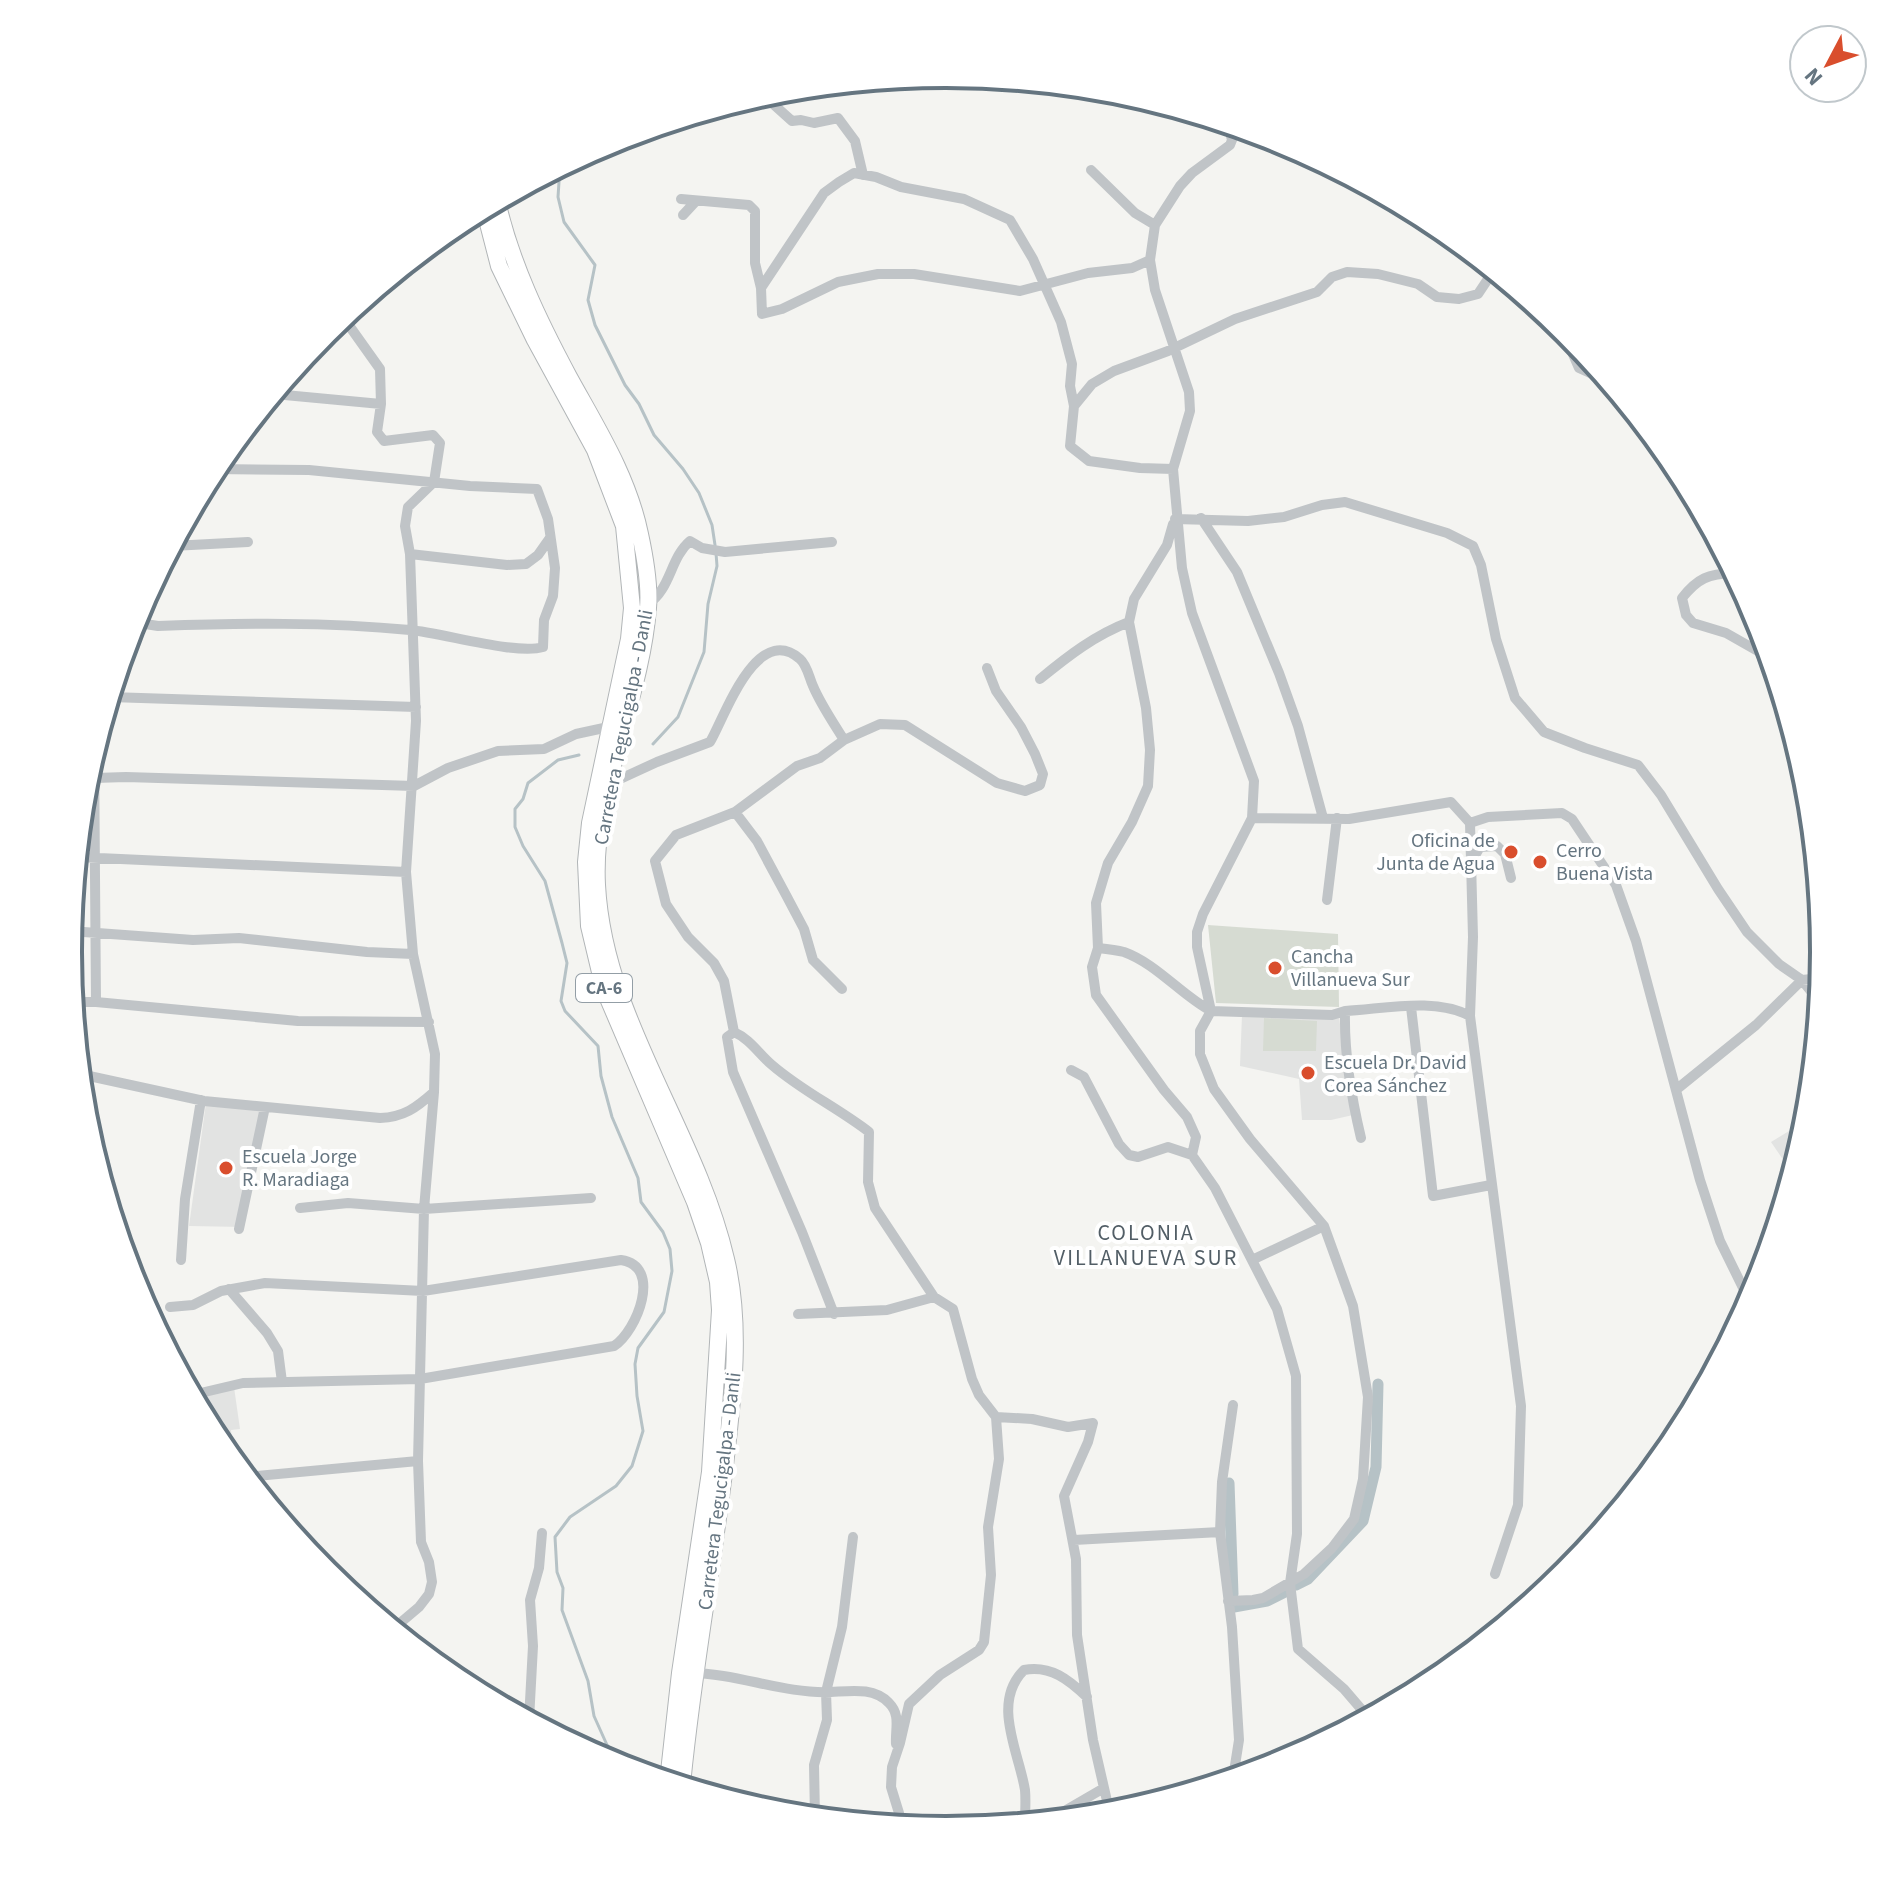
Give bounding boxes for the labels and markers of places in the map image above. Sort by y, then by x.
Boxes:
place label: Oficina de Junta de Agua [1376,827,1495,878]
place label: Cerro Buena Vista [1556,837,1653,888]
marker: Oficina de Junta de Agua [1502,843,1520,861]
marker: Cerro Buena Vista [1531,853,1549,871]
place label: Cancha Villanueva Sur [1291,943,1410,994]
marker: Cancha Villanueva Sur [1266,959,1284,977]
place label: Escuela Dr. David Corea Sánchez [1324,1049,1467,1100]
marker: Escuela Dr. David Corea Sánchez [1299,1064,1317,1082]
place label: Escuela Jorge R. Maradiaga [242,1143,357,1194]
marker: Escuela Jorge R. Maradiaga [217,1159,235,1177]

